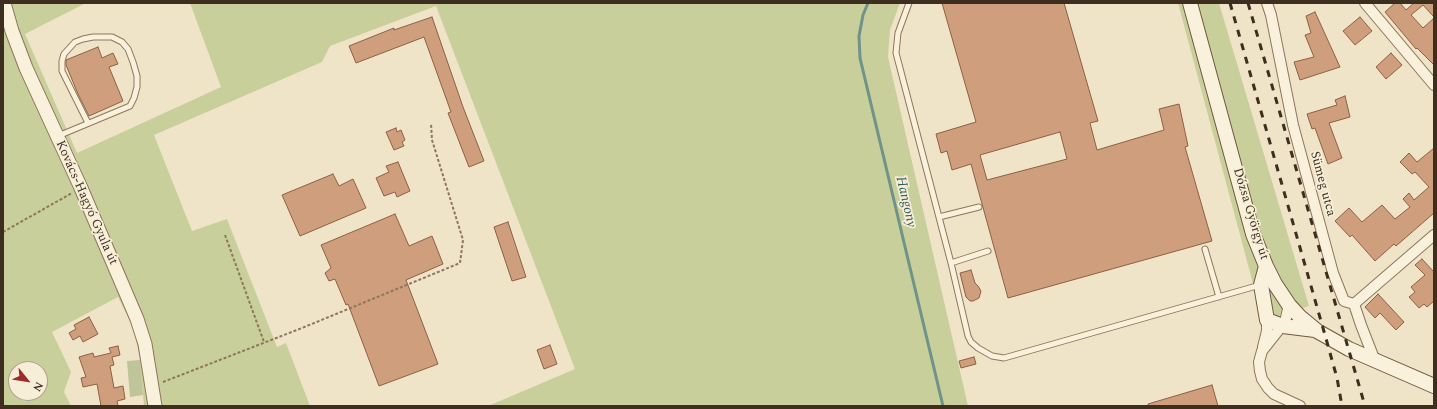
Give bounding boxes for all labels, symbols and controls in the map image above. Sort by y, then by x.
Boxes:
street label: Kovács-Hagyó Gyula út [51,138,121,268]
street label: Sümeg utca [1306,150,1338,218]
street label: Dózsa György út [1229,166,1271,262]
water label: Hangony [891,175,919,229]
north arrow [8,361,48,401]
text: N [28,379,48,395]

